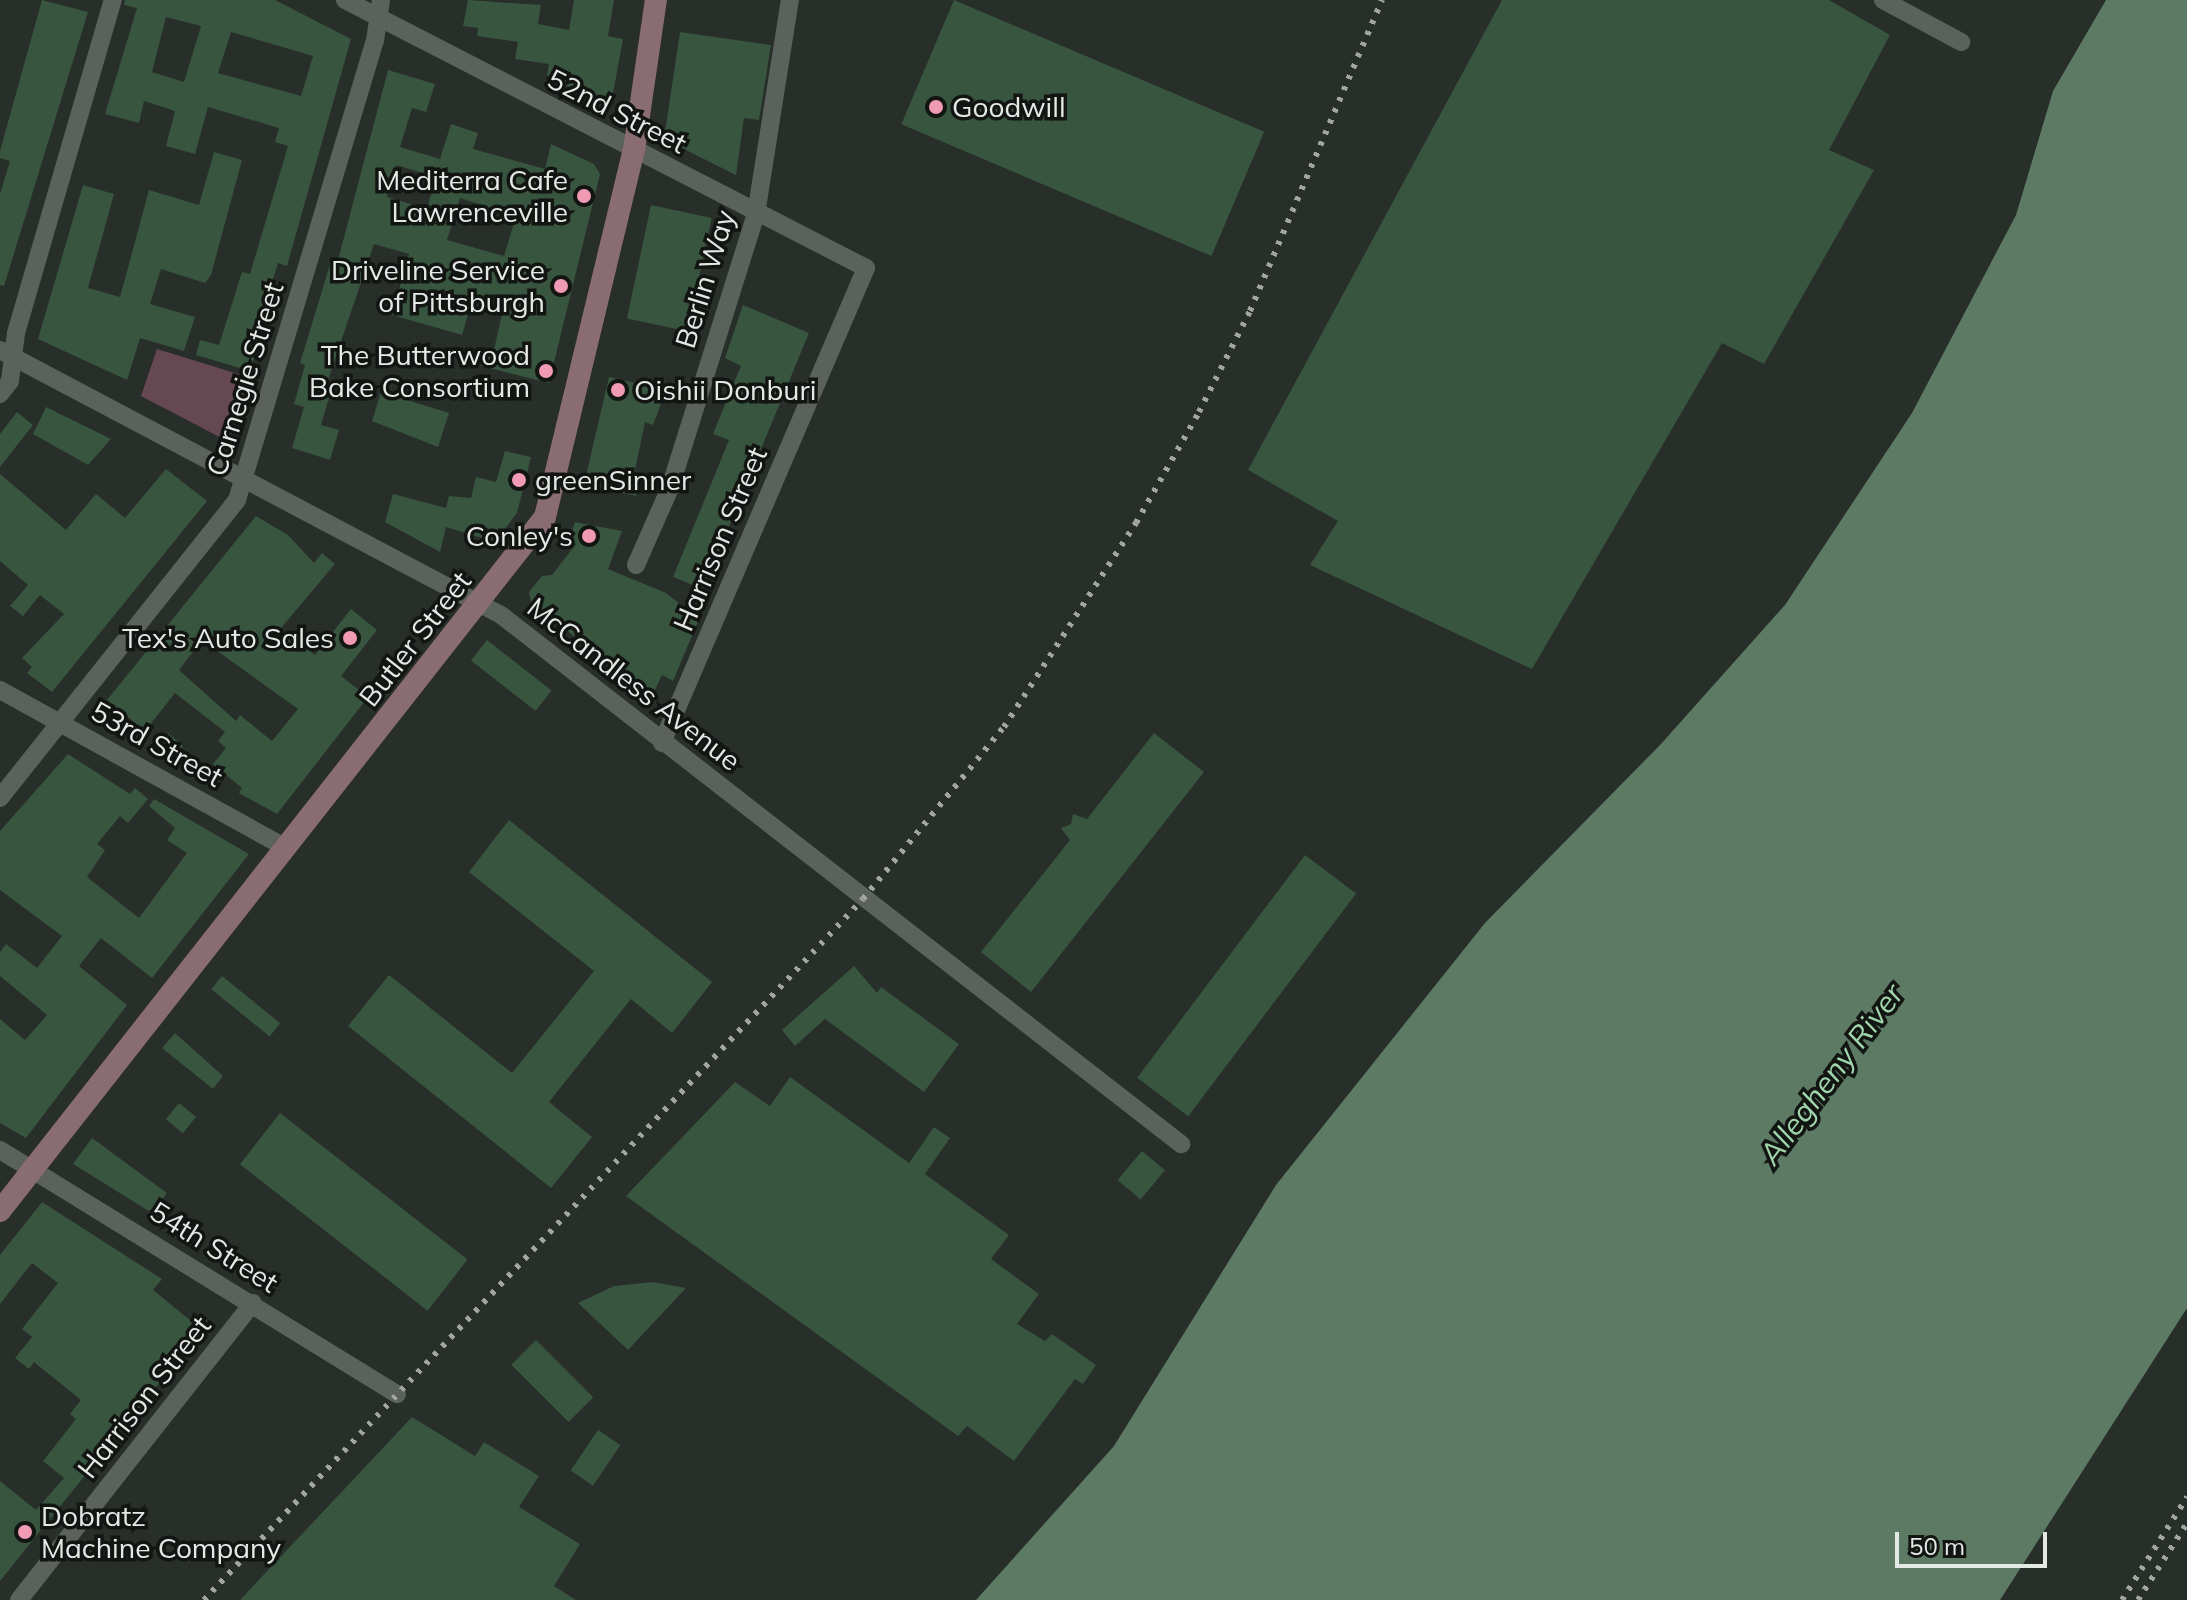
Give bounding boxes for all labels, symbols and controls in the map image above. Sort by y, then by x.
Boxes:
street label: 52nd Street [542,62,692,160]
place label: Goodwill [952,90,1066,124]
marker: Goodwill [927,98,945,116]
place label: Mediterra Cafe Lawrenceville [376,163,568,229]
marker: Mediterra Cafe Lawrenceville [575,187,593,205]
street label: Berlin Way [668,206,742,352]
place label: Driveline Service of Pittsburgh [331,253,545,319]
marker: Driveline Service of Pittsburgh [552,277,570,295]
street label: Carnegie Street [200,278,290,480]
place label: The Butterwood Bake Consortium [309,338,530,404]
marker: The Butterwood Bake Consortium [537,362,555,380]
place label: Oishii Donburi [634,373,816,407]
marker: Oishii Donburi [609,381,627,399]
street label: Harrison Street [666,442,774,636]
place label: greenSinner [535,463,691,497]
marker: greenSinner [510,471,528,489]
place label: Conley's [466,519,573,553]
marker: Conley's [580,527,598,545]
street label: Butler Street [352,565,478,713]
street label: McCandless Avenue [521,590,747,778]
place label: Tex's Auto Sales [122,621,334,655]
marker: Tex's Auto Sales [341,629,359,647]
street label: 53rd Street [85,694,229,794]
water label: Allegheny River [1751,977,1911,1171]
street label: 54th Street [144,1194,284,1300]
street label: Harrison Street [70,1309,218,1485]
place label: Dobratz Machine Company [41,1499,281,1565]
scale bar [1899,1516,2051,1566]
marker: Dobratz Machine Company [16,1523,34,1541]
text: 50 m [1909,1531,1965,1561]

